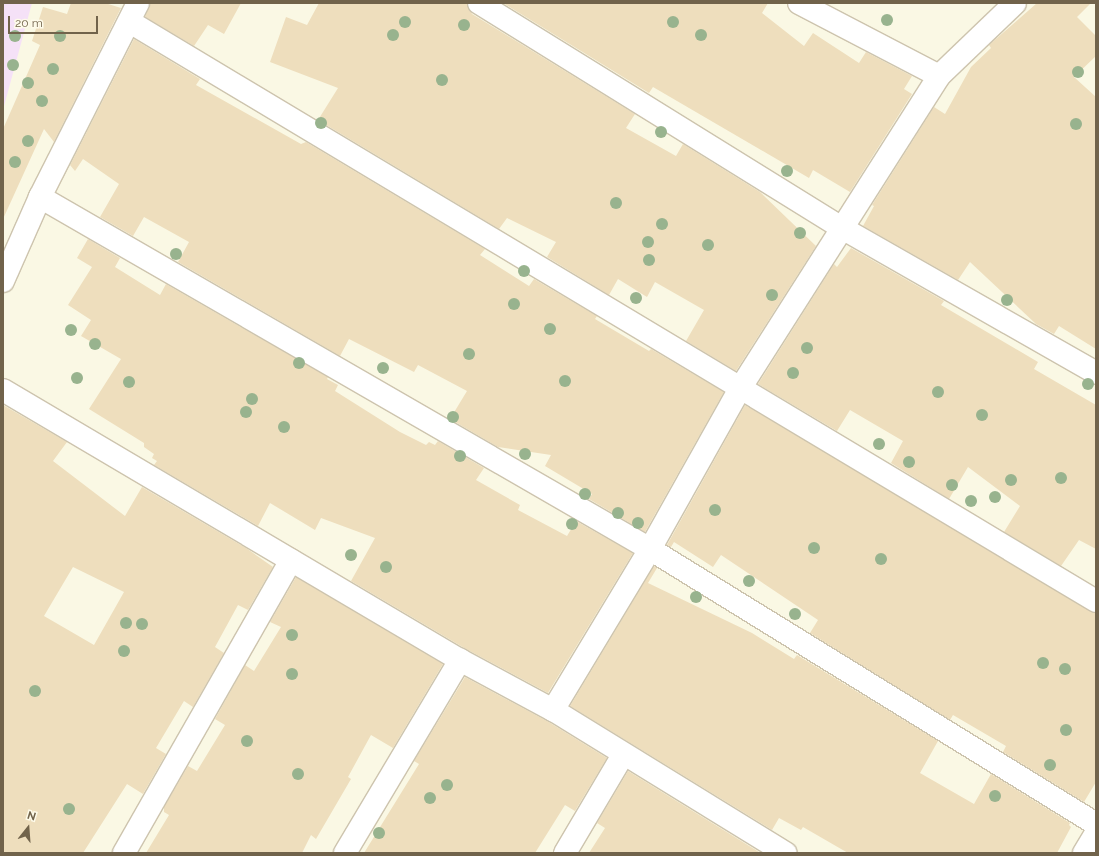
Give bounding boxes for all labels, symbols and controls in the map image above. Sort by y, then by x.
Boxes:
scale bar [10,8,100,34]
text: 20 m [15,16,43,30]
north arrow [8,808,48,848]
text: N [26,809,38,823]

